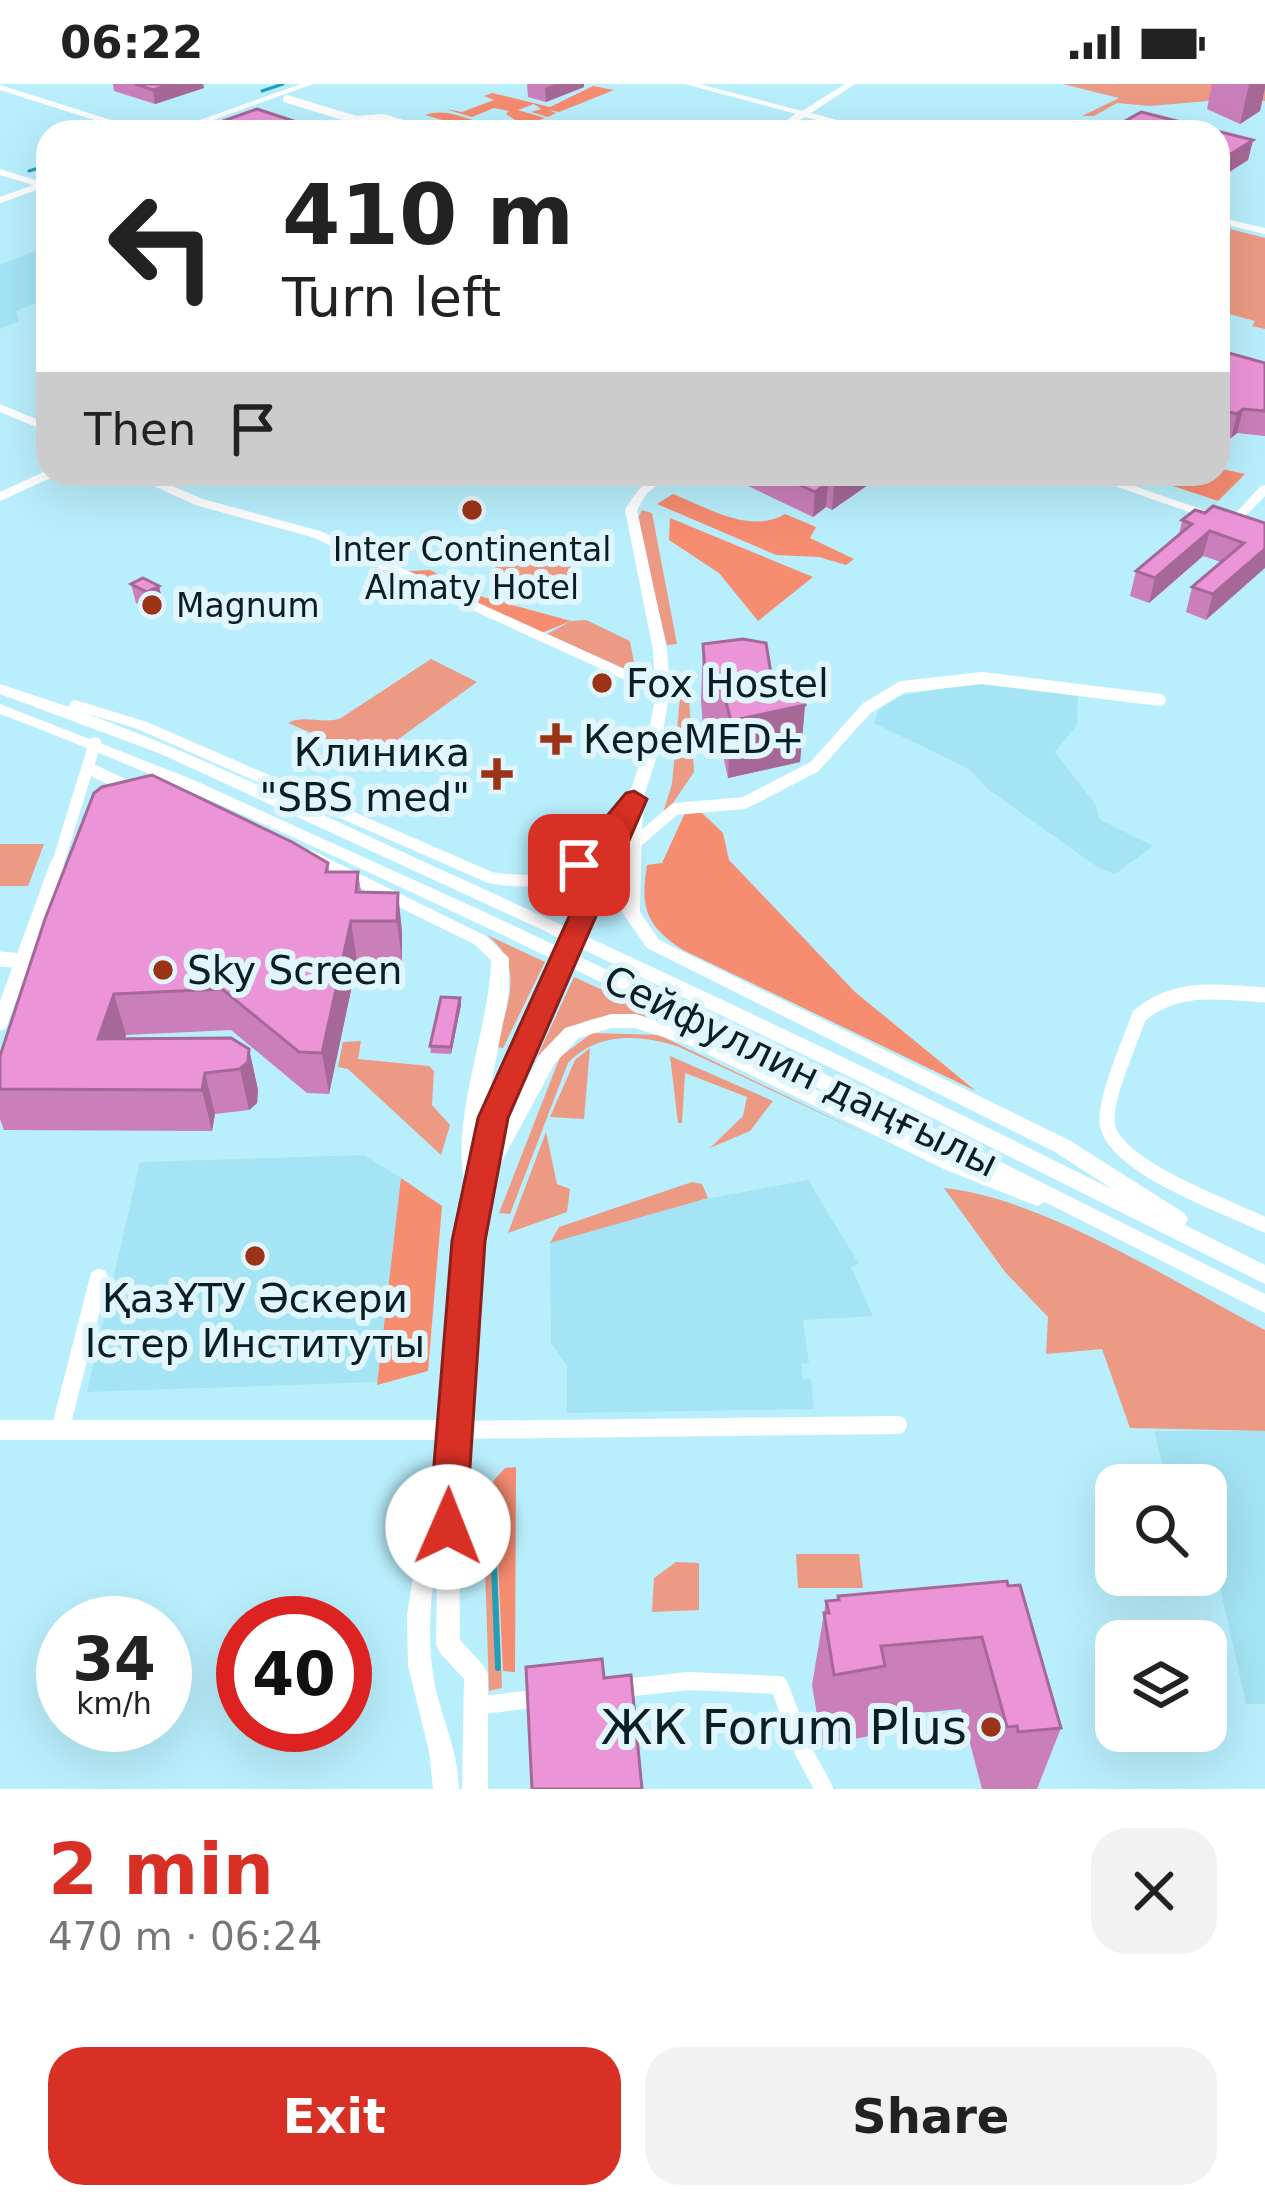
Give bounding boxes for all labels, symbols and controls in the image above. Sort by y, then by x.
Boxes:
text: 06:22 [60,16,203,69]
text: 410 m [282,166,574,264]
icon: left [84,168,240,324]
text: Turn left [282,266,501,329]
icon: arrive [220,396,286,462]
text: Then [84,403,196,456]
marker: Inter Continental Almaty Hotel [459,497,485,523]
place label: Inter Continental Almaty Hotel [333,530,611,607]
place label: Magnum [176,586,320,625]
marker: Magnum [139,592,165,618]
place label: Fox Hostel [626,661,829,706]
marker: Fox Hostel [589,670,615,696]
place label: КереMED+ [583,717,804,762]
marker: КереMED+ [540,723,572,755]
place label: Клиника "SBS med" [259,730,470,820]
marker: Клиника "SBS med" [481,758,513,790]
pin [528,814,630,916]
icon: arrive [546,832,612,898]
place label: Sky Screen [187,948,403,993]
street label: Сейфуллин даңғылы [597,956,1005,1186]
marker: Sky Screen [150,957,176,983]
marker: ҚазҰТУ Әскери Істер Институты [242,1243,268,1269]
place label: ҚазҰТУ Әскери Істер Институты [85,1276,425,1366]
position arrow [385,1464,511,1590]
map controls [1095,1464,1227,1752]
button: search [1095,1464,1227,1596]
speed limit sign: 40 [216,1596,372,1752]
button: layers [1095,1620,1227,1752]
text: 34 [72,1624,156,1694]
text: km/h [76,1686,152,1721]
place label: ЖК Forum Plus [601,1699,967,1755]
marker: ЖК Forum Plus [978,1714,1004,1740]
text: 2 min [48,1827,274,1911]
button: close [1091,1828,1217,1954]
text: 470 m · 06:24 [48,1914,322,1959]
button: Exit [48,2047,621,2185]
button: Share [645,2047,1217,2185]

